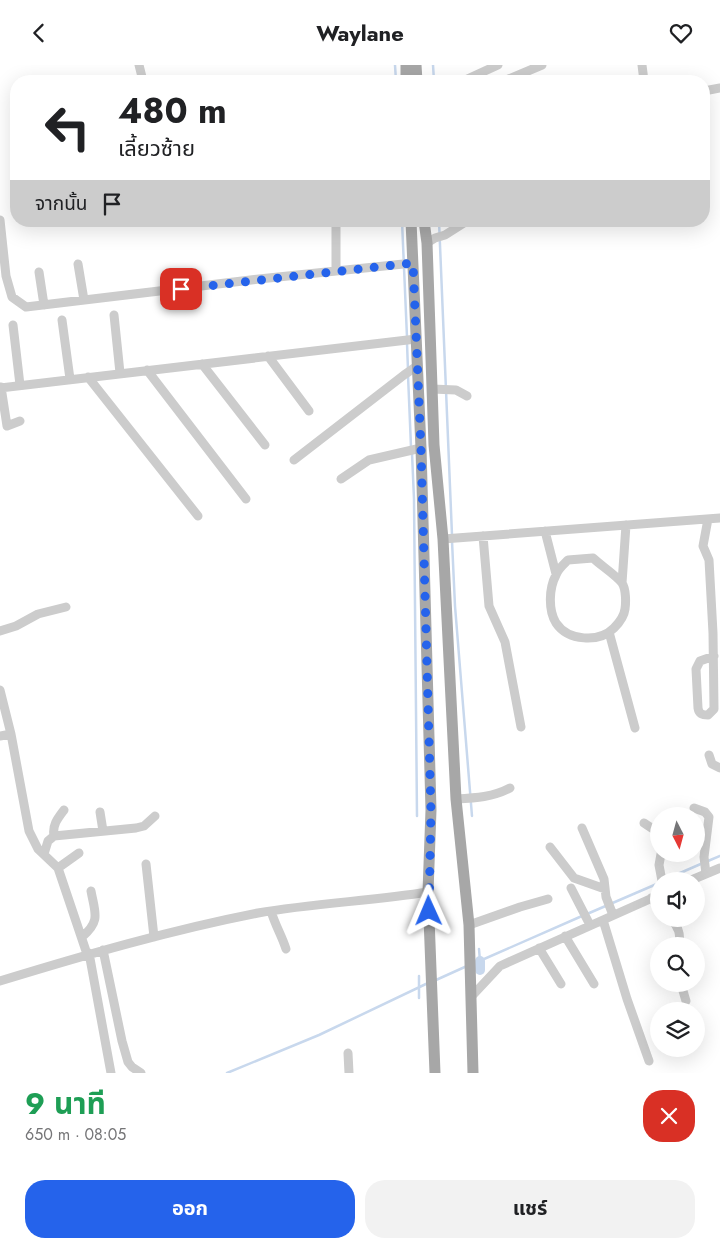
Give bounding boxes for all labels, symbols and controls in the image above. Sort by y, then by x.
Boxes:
text: Waylane [316,17,404,49]
icon: back [25,19,53,47]
icon: heart [667,19,695,47]
text: 480 m [118,86,227,136]
icon: left [35,95,100,160]
text: เลี้ยวซ้าย [118,132,195,164]
text: จากนั้น [35,190,88,217]
icon: arrive [98,190,126,218]
pin [160,268,202,310]
icon: arrive [167,275,195,303]
north arrow [650,807,705,863]
map controls [650,807,705,1057]
button: sound [650,872,705,927]
position arrow [402,884,454,936]
button: search [650,937,705,992]
button: layers [650,1002,705,1057]
text: 9 นาที [25,1082,106,1125]
button: close [643,1090,695,1142]
text: 650 m · 08:05 [25,1123,126,1146]
button: ออก [25,1180,355,1238]
button: แชร์ [365,1180,695,1238]

